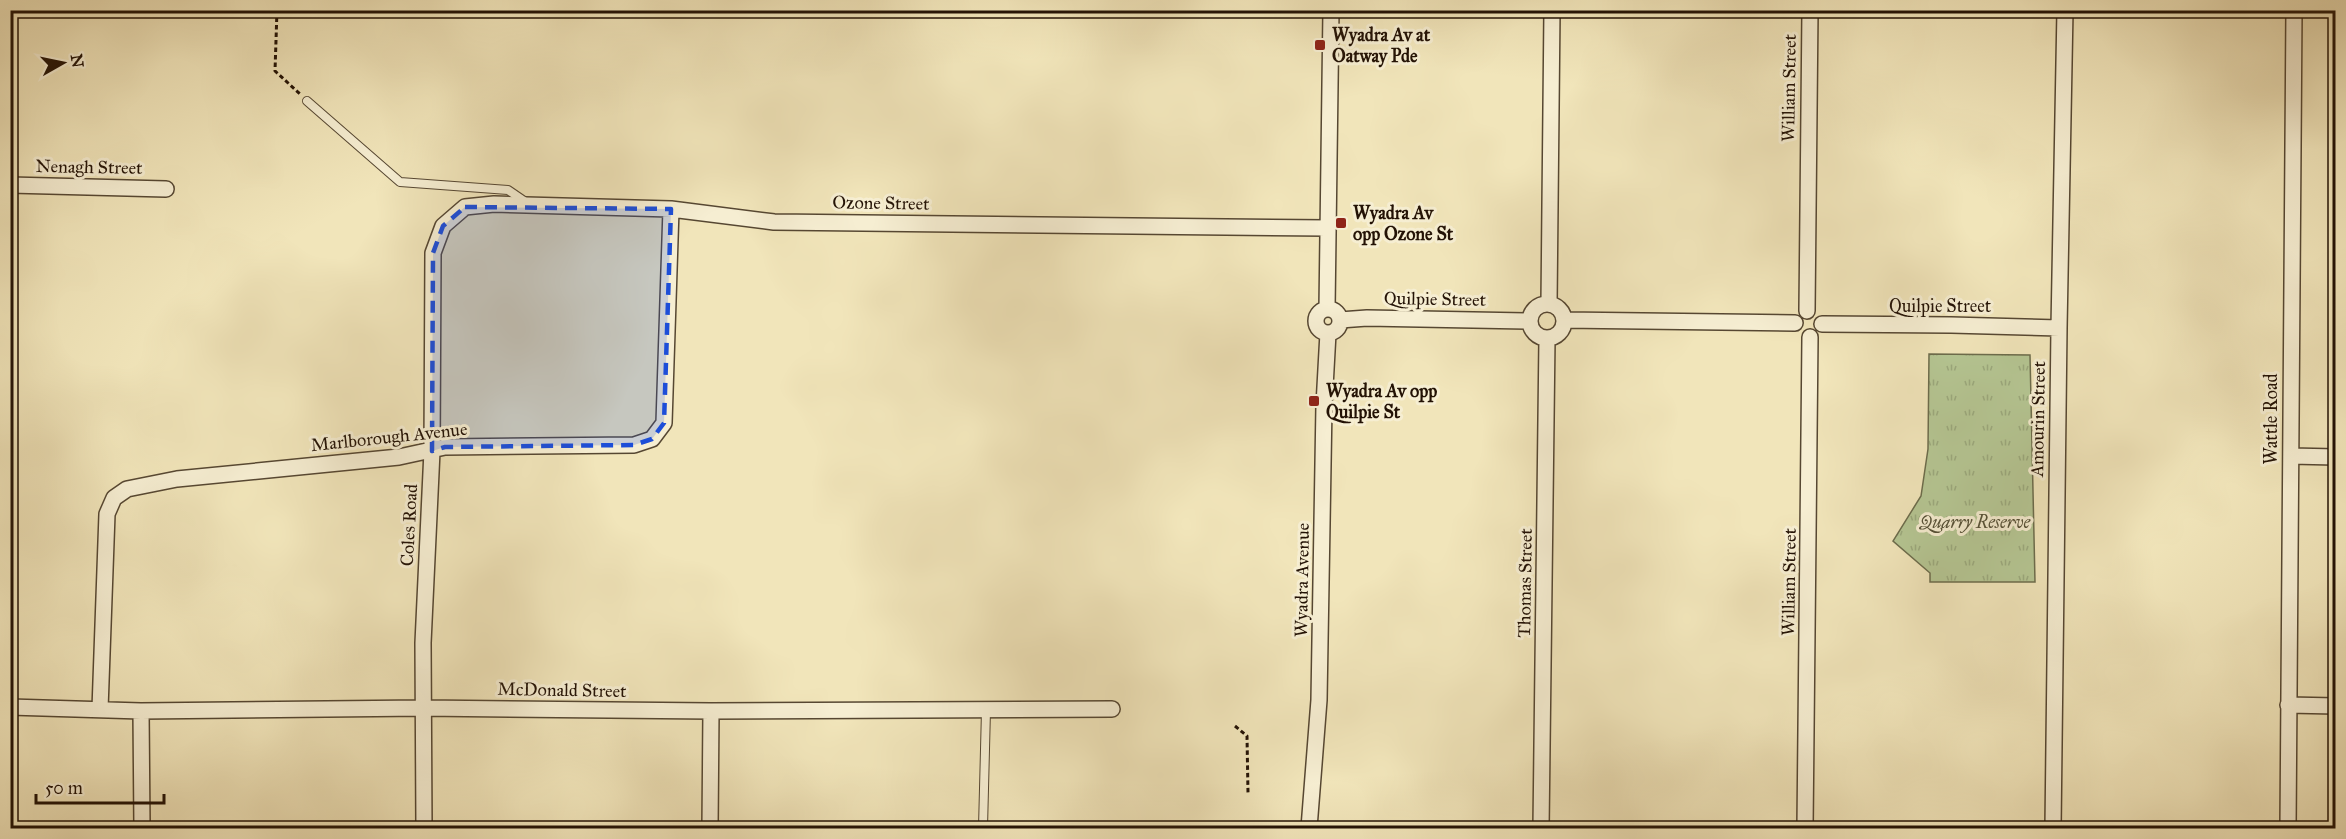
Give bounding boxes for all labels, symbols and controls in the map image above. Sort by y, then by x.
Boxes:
place label: Wyadra Av at Oatway Pde [1332,24,1431,68]
north arrow [33,33,93,93]
street label: William Street [1777,33,1801,142]
marker: Wyadra Av at Oatway Pde [1313,38,1327,52]
text: N [67,53,88,69]
street label: Nenagh Street [35,155,143,180]
street label: Ozone Street [832,191,930,215]
place label: Wyadra Av opp Ozone St [1353,202,1454,246]
marker: Wyadra Av opp Ozone St [1334,216,1348,230]
street label: Quilpie Street [1384,287,1487,311]
street label: Quilpie Street [1889,295,1992,317]
street label: Amourin Street [2026,360,2050,478]
street label: Wattle Road [2260,373,2282,465]
place label: Wyadra Av opp Quilpie St [1326,380,1437,424]
marker: Wyadra Av opp Quilpie St [1307,394,1321,408]
street label: Marlborough Avenue [310,418,468,457]
street label: Coles Road [396,483,422,567]
park label: Quarry Reserve [1919,511,2032,533]
street label: Wyadra Avenue [1290,523,1314,637]
street label: William Street [1777,527,1801,636]
street label: Thomas Street [1513,528,1537,638]
street label: McDonald Street [497,678,627,702]
scale bar [36,767,164,805]
text: 50 m [45,777,83,799]

